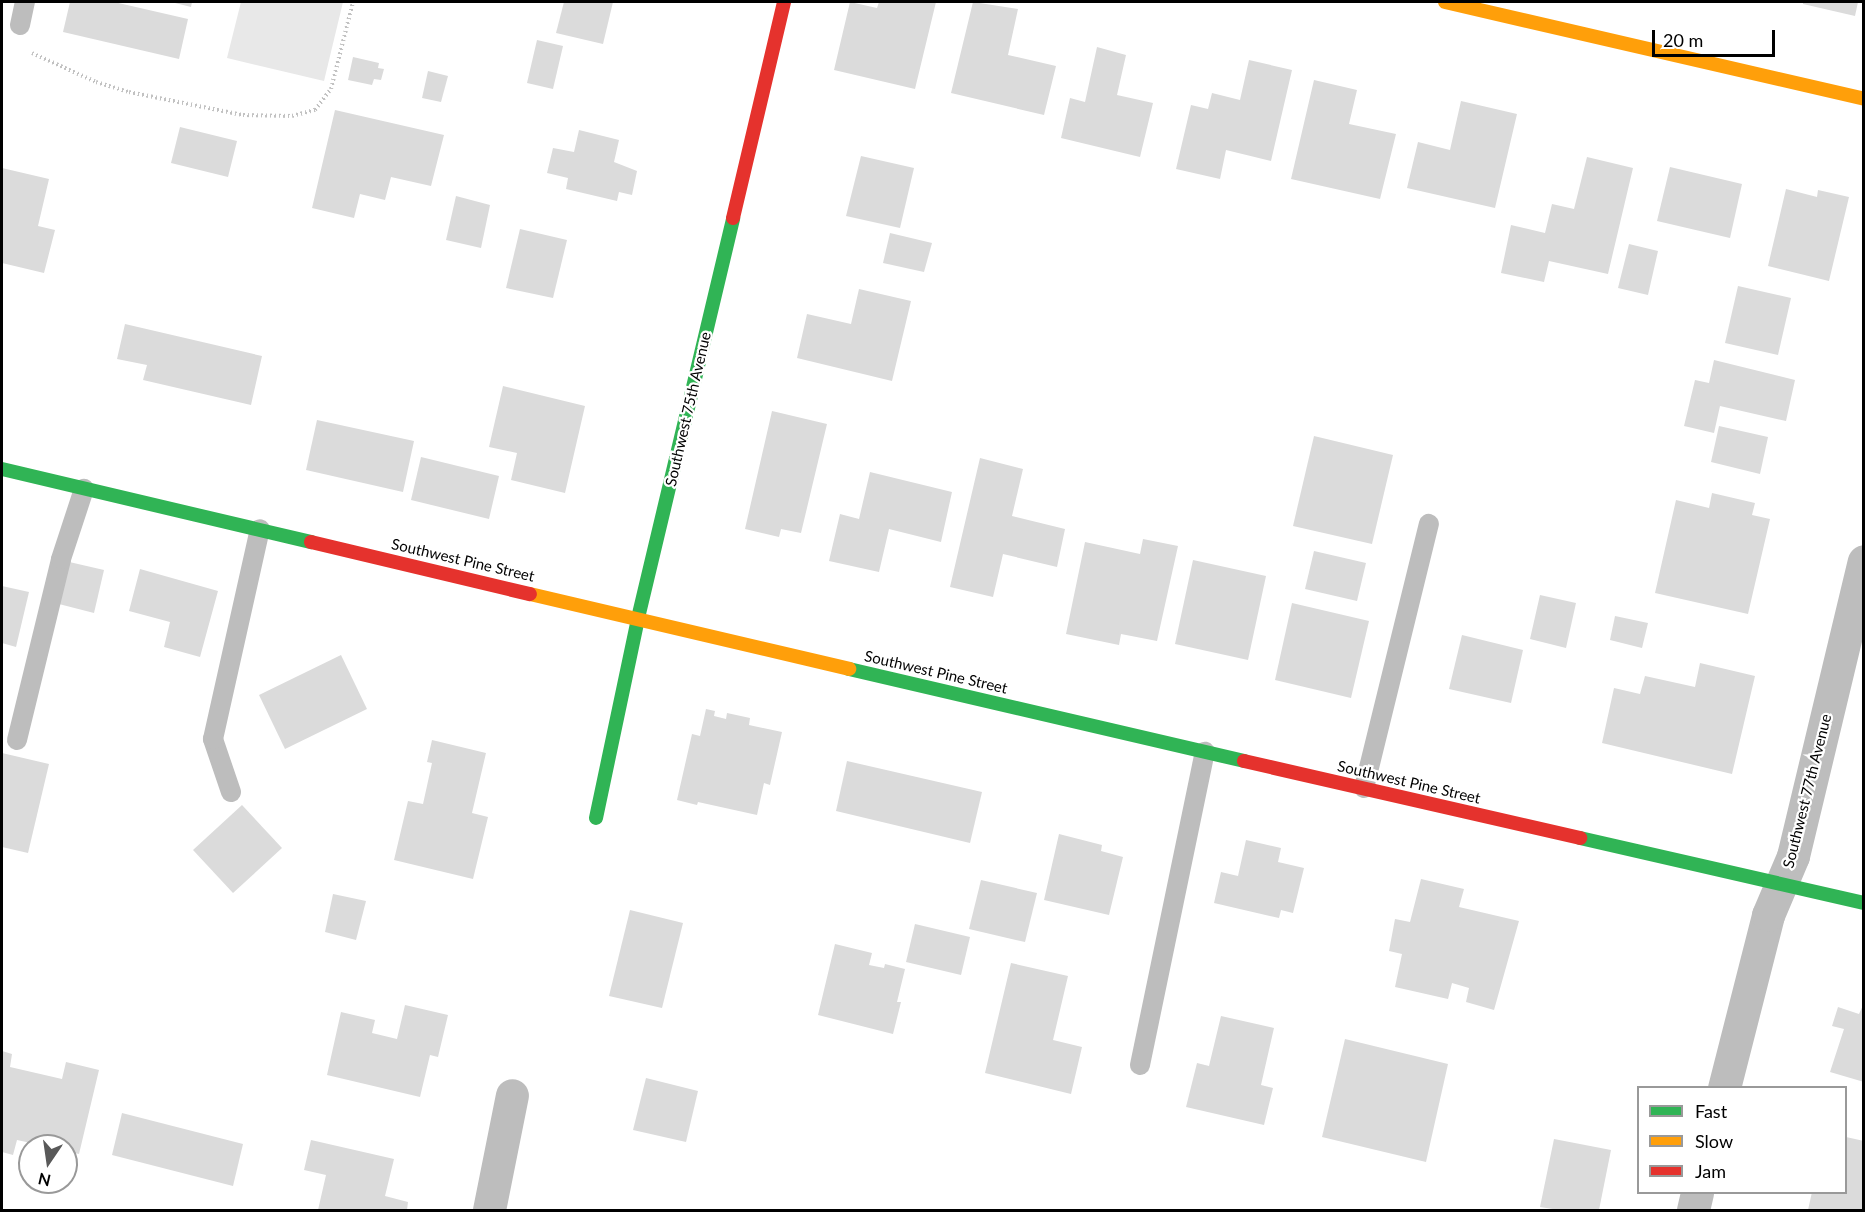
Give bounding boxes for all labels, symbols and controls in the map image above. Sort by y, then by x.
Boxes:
scale bar [1655,18,1778,56]
text: 20 m [1663,29,1703,51]
street label: Southwest 75th Avenue [661,330,715,488]
street label: Southwest Pine Street [390,535,536,585]
street label: Southwest Pine Street [863,647,1009,697]
street label: Southwest 77th Avenue [1779,712,1835,870]
street label: Southwest Pine Street [1336,757,1482,807]
legend [1637,1086,1847,1194]
text: Fast [1695,1100,1727,1122]
text: Slow [1695,1130,1733,1152]
north arrow [18,1134,78,1194]
text: Jam [1695,1160,1726,1182]
text: N [36,1169,52,1191]

